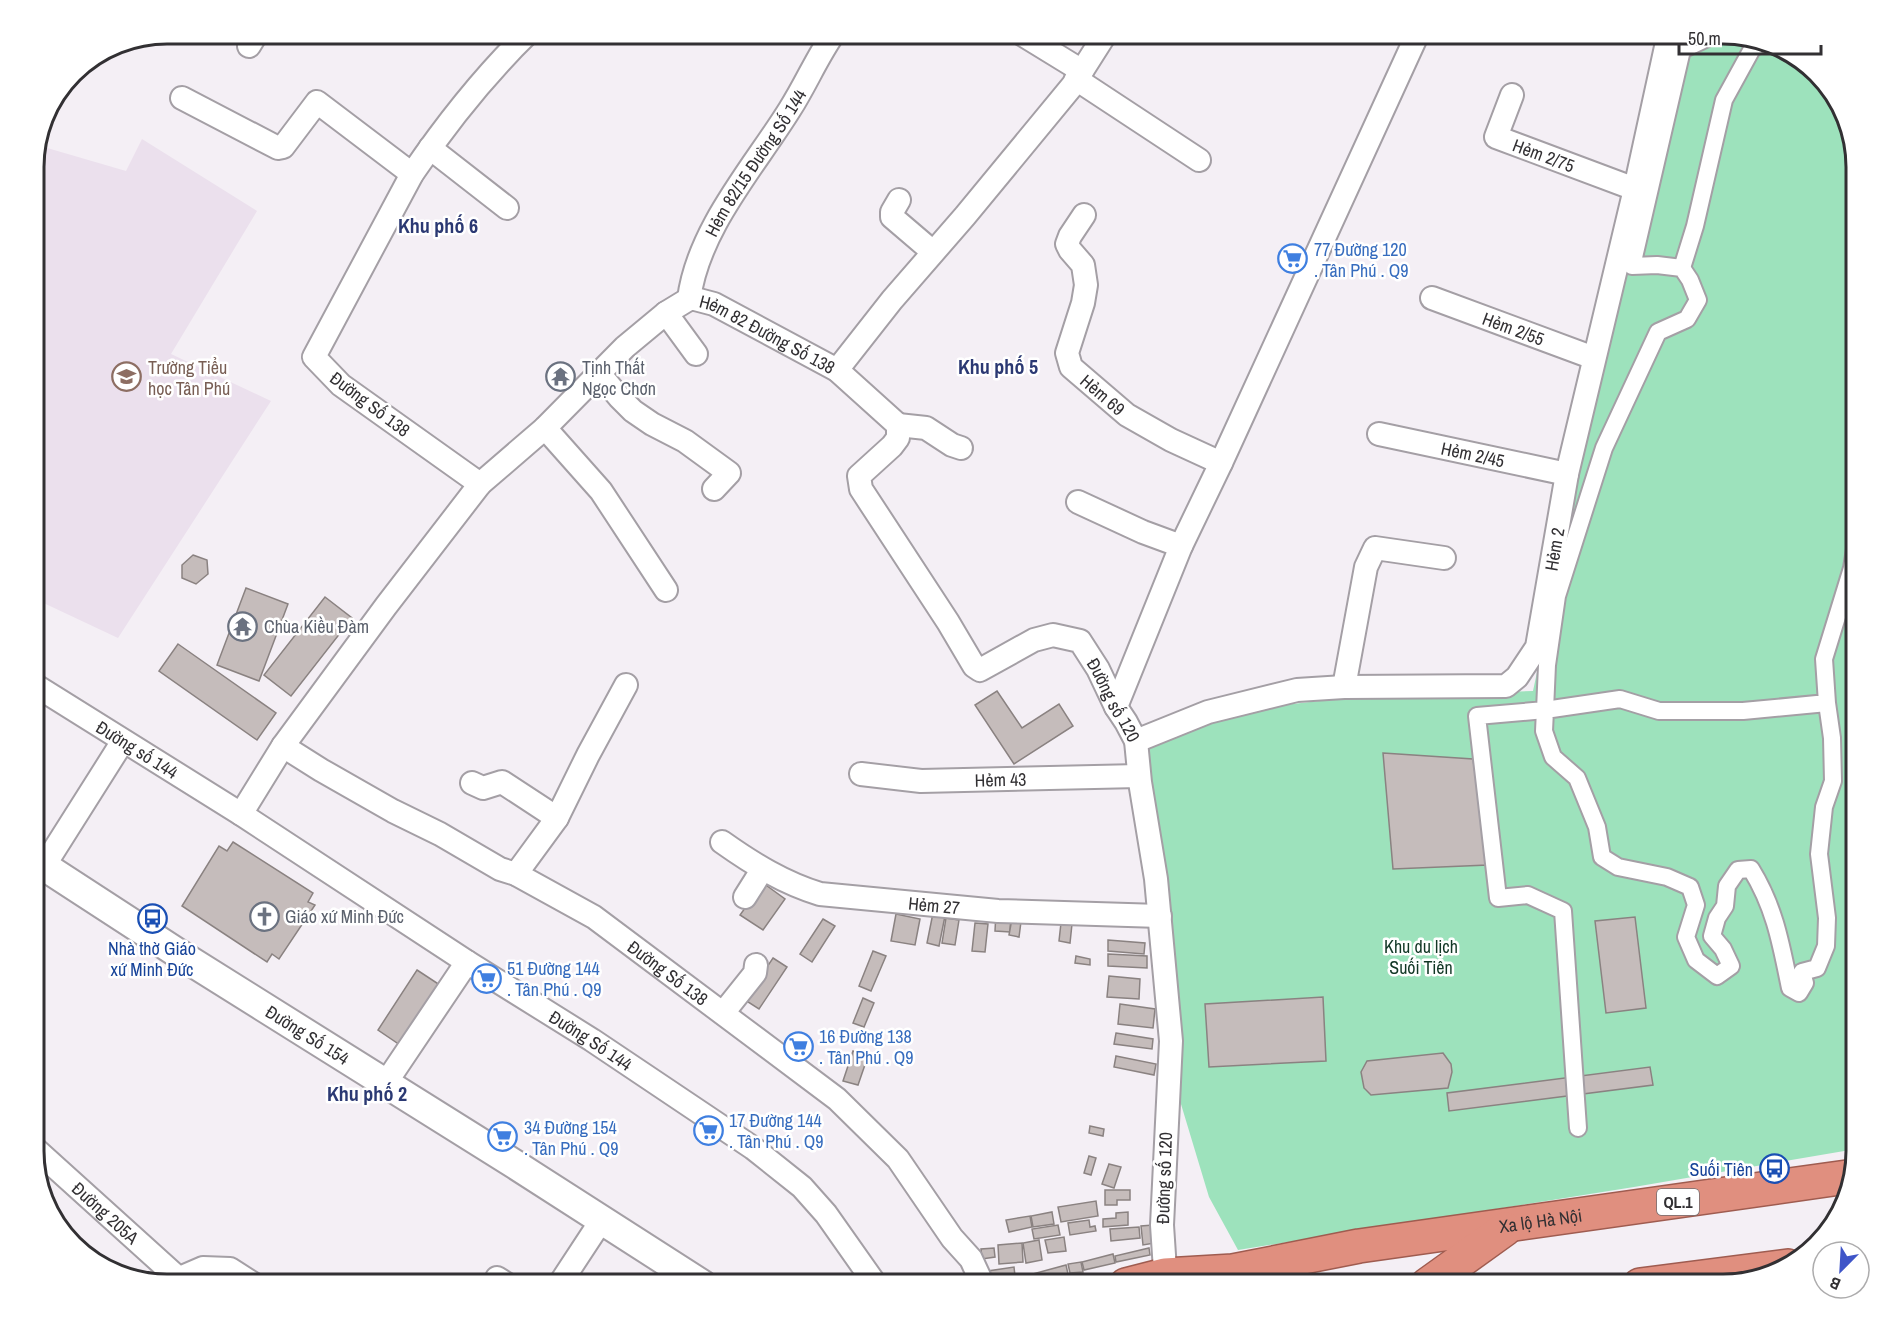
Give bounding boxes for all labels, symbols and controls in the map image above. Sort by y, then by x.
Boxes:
scale bar [1679,18,1822,56]
text: 50 m [1688,26,1721,51]
street label: Hẻm 82/15 Đường Số 144 [698,85,812,241]
street label: Hẻm 2/75 [1509,132,1578,178]
district label: Khu phố 6 [398,212,478,239]
place label: 77 Đường 120 . Tân Phú . Q9 [1314,237,1408,283]
supermarket icon: 77 Đường 120 . Tân Phú . Q9 [1277,243,1309,275]
street label: Hẻm 82 Đường Số 138 [697,288,840,379]
street label: Hẻm 2/55 [1479,305,1548,351]
district label: Khu phố 5 [958,353,1038,380]
place label: Trường Tiểu học Tân Phú [148,355,230,401]
place label: Tịnh Thất Ngọc Chơn [582,355,656,401]
school or university icon: Trường Tiểu học Tân Phú [111,361,143,393]
temple icon: Tịnh Thất Ngọc Chơn [545,361,577,393]
street label: Đường Số 138 [325,366,415,442]
street label: Hẻm 69 [1075,368,1131,421]
street label: Hẻm 2/45 [1439,435,1507,473]
street label: Hẻm 2 [1538,526,1570,573]
temple icon: Chùa Kiều Đàm [227,610,259,642]
place label: Chùa Kiều Đàm [264,614,369,639]
street label: Đường số 120 [1081,653,1147,746]
street label: Đường số 144 [92,714,183,784]
street label: Hẻm 43 [974,766,1027,792]
street label: Hẻm 27 [907,890,961,920]
church icon: Giáo xứ Minh Đức [248,900,280,932]
bus stop icon: Nhà thờ Giáo xứ Minh Đức [136,903,168,935]
place label: Giáo xứ Minh Đức [285,904,404,929]
street label: Đường Số 138 [623,934,713,1011]
park label: Khu du lịch Suối Tiên [1384,934,1458,980]
place label: Nhà thờ Giáo xứ Minh Đức [108,936,196,982]
place label: 51 Đường 144 . Tân Phú . Q9 [507,956,601,1002]
supermarket icon: 51 Đường 144 . Tân Phú . Q9 [470,962,502,994]
street label: Đường Số 154 [261,999,354,1070]
street label: Đường Số 144 [545,1004,638,1076]
place label: 16 Đường 138 . Tân Phú . Q9 [819,1024,913,1070]
supermarket icon: 16 Đường 138 . Tân Phú . Q9 [782,1030,814,1062]
district label: Khu phố 2 [327,1080,407,1107]
place label: 17 Đường 144 . Tân Phú . Q9 [729,1108,823,1154]
supermarket icon: 17 Đường 144 . Tân Phú . Q9 [692,1114,724,1146]
place label: 34 Đường 154 . Tân Phú . Q9 [524,1115,618,1161]
supermarket icon: 34 Đường 154 . Tân Phú . Q9 [487,1121,519,1153]
street label: Đường số 120 [1150,1132,1178,1224]
bus stop icon: Suối Tiên [1758,1153,1790,1185]
place label: Suối Tiên [1690,1157,1753,1182]
street label: Đường 205A [67,1176,145,1250]
road number: QL.1 [1657,1189,1699,1215]
street label: Xa lộ Hà Nội [1497,1202,1583,1239]
north arrow [1811,1240,1871,1300]
text: B [1826,1272,1844,1296]

